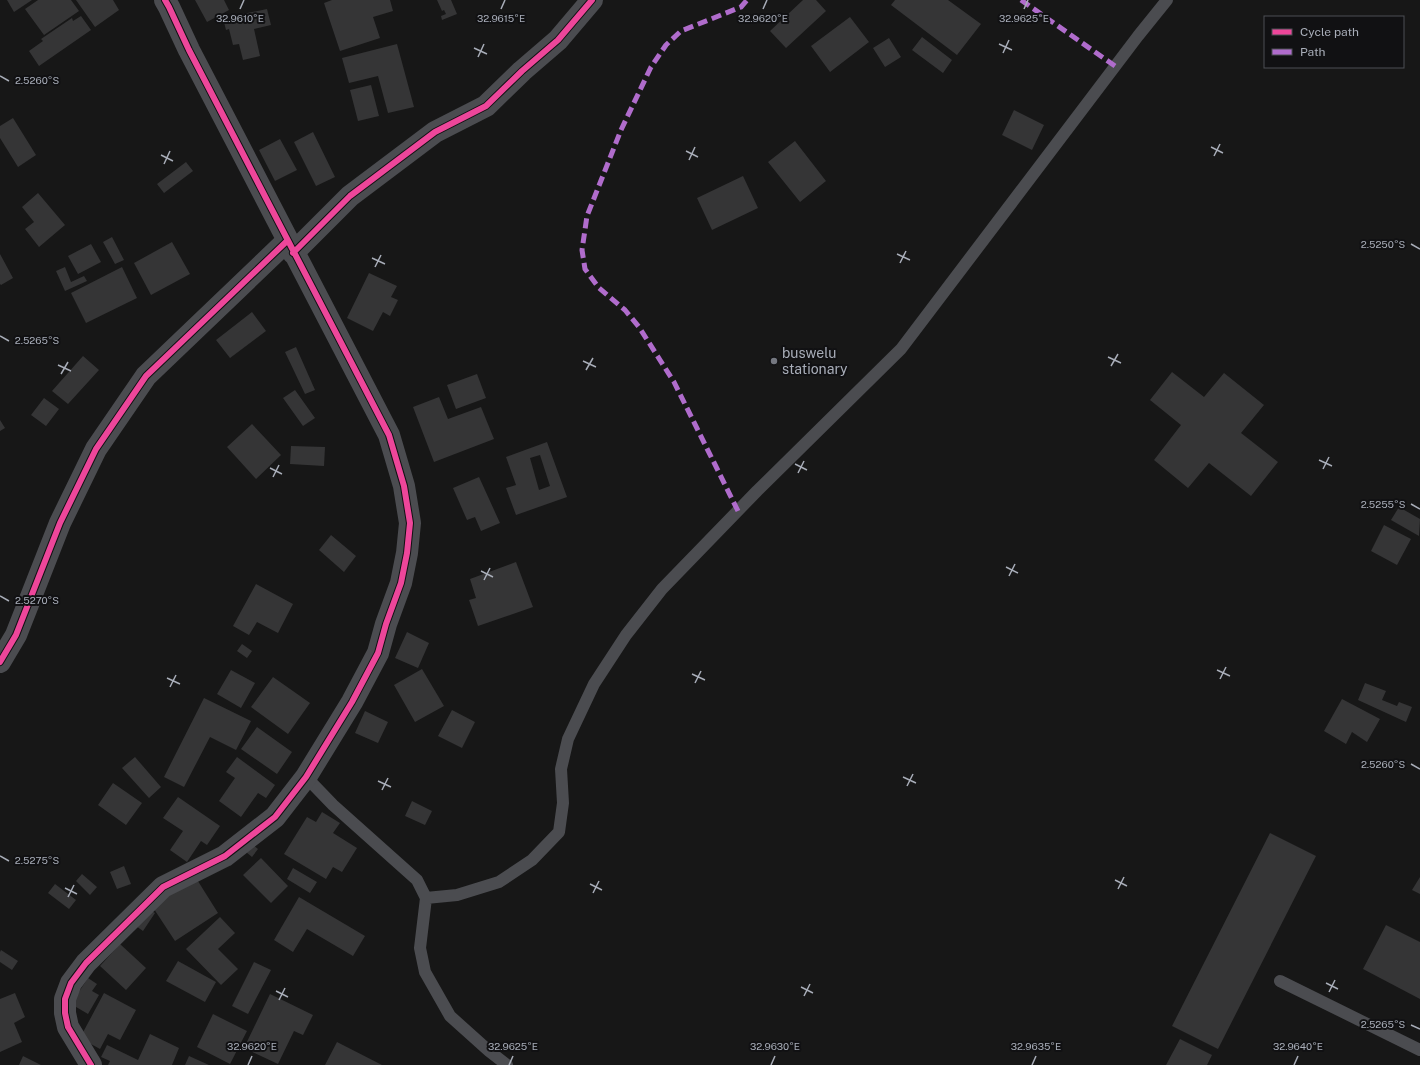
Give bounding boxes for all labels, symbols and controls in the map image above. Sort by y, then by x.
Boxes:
text: 32.9610°E [216,12,264,24]
text: 32.9615°E [477,12,525,24]
text: 32.9620°E [738,12,788,24]
text: 32.9625°E [999,12,1049,24]
legend [1264,16,1404,68]
text: Cycle path [1300,25,1359,39]
text: Path [1300,45,1326,59]
text: 2.5260°S [15,74,59,86]
text: 2.5250°S [1361,238,1406,250]
text: 2.5265°S [15,334,60,346]
place label: buswelu stationary [782,345,848,377]
marker: buswelu stationary [769,356,779,366]
text: 2.5255°S [1361,498,1406,510]
text: 2.5270°S [15,594,59,606]
text: 2.5260°S [1361,758,1405,770]
text: 2.5275°S [15,854,59,866]
text: 2.5265°S [1361,1018,1406,1030]
text: 32.9620°E [227,1040,277,1052]
text: 32.9625°E [488,1040,538,1052]
text: 32.9630°E [750,1040,800,1052]
text: 32.9635°E [1011,1040,1061,1052]
text: 32.9640°E [1273,1040,1323,1052]

